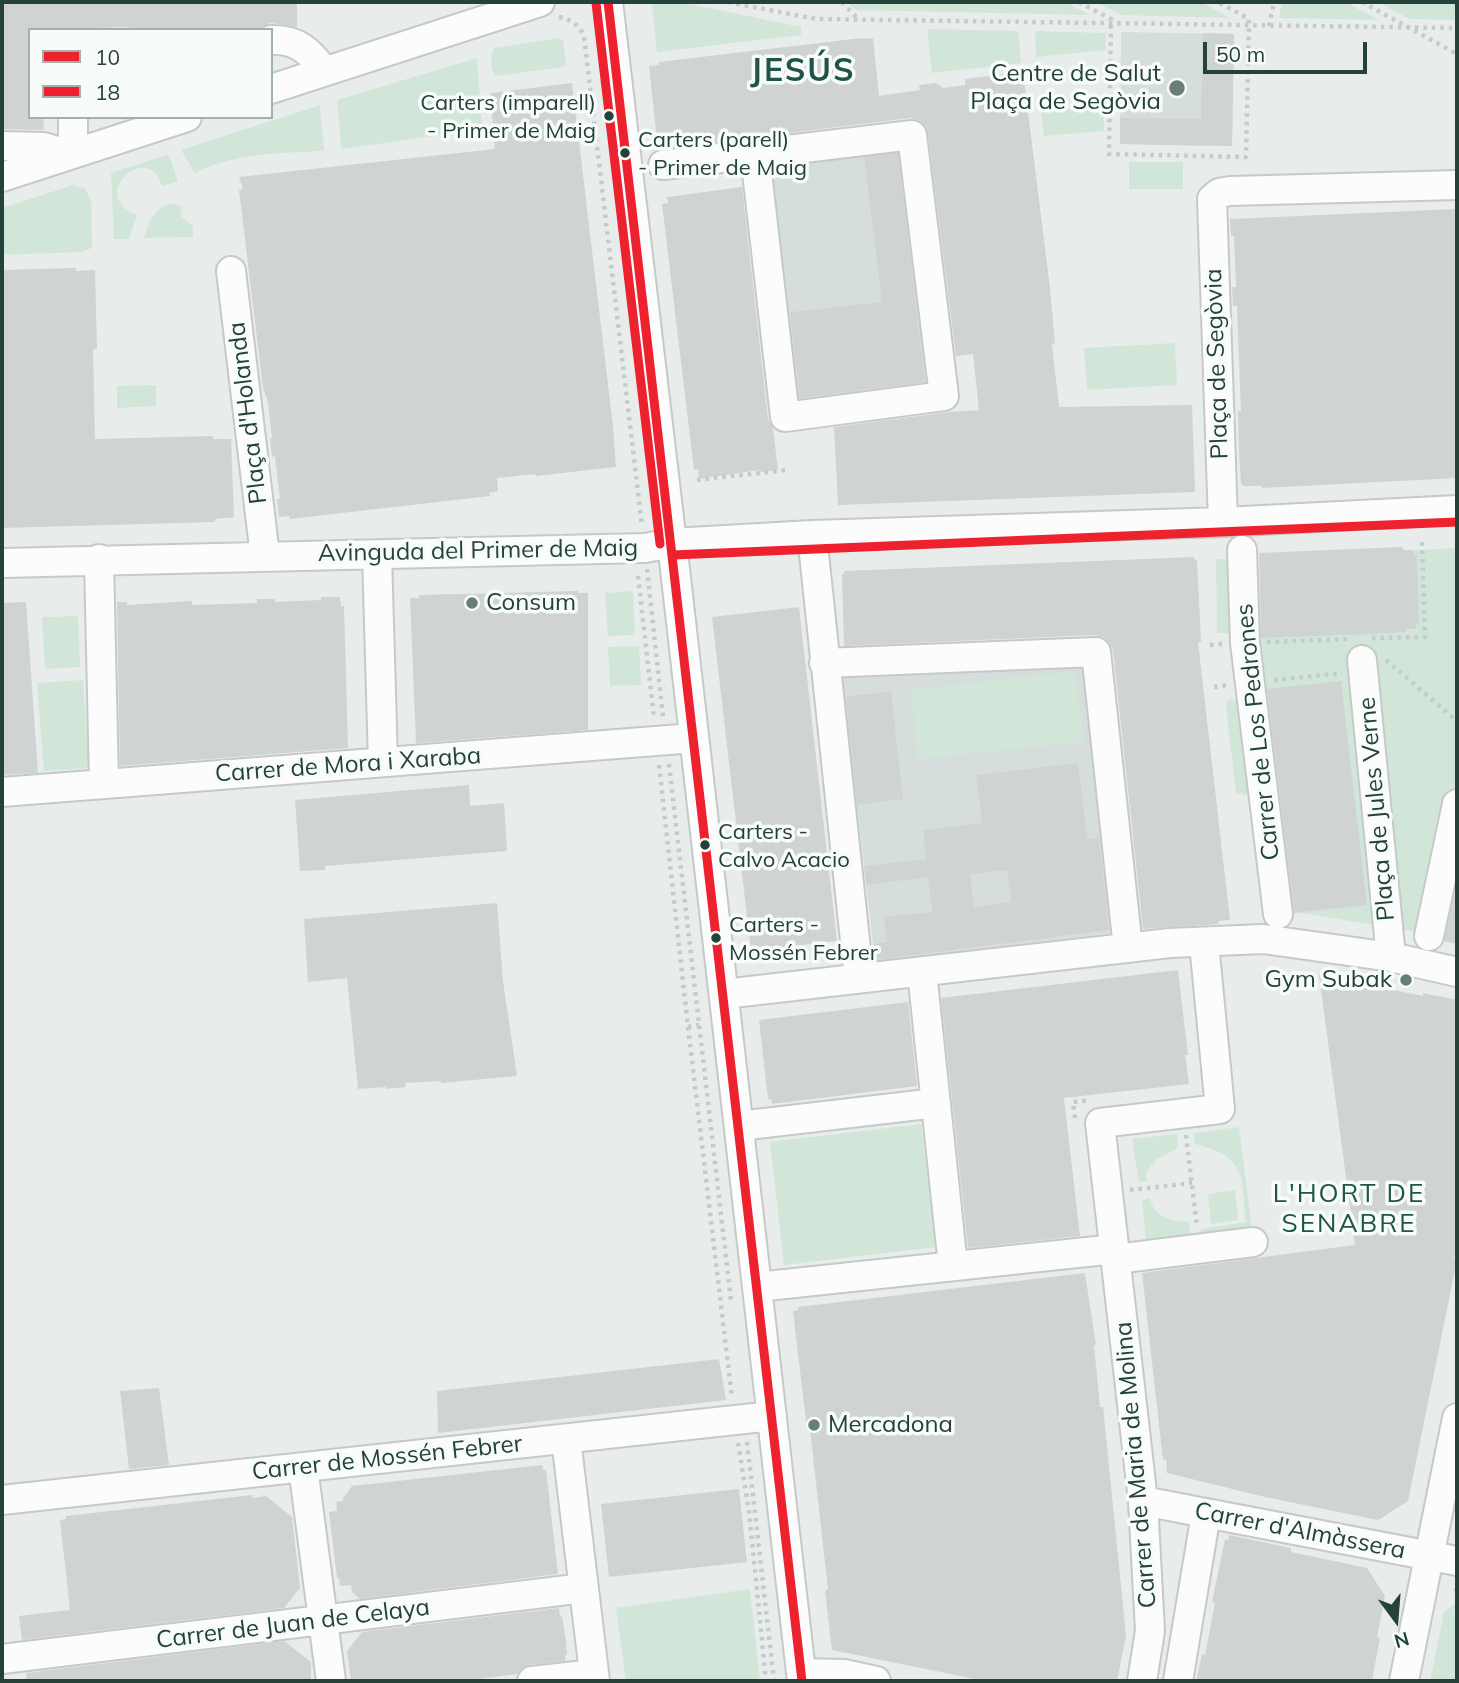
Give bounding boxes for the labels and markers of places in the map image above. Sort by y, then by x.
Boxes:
place label: Centre de Salut Plaça de Segòvia [970,60,1161,116]
marker: Centre de Salut Plaça de Segòvia [1167,78,1187,98]
place label: Carters (imparell) - Primer de Maig [420,90,596,142]
marker: Carters (imparell) - Primer de Maig [602,109,616,123]
place label: Carters (parell) - Primer de Maig [638,127,807,178]
marker: Carters (parell) - Primer de Maig [618,146,632,160]
place label: Consum [486,589,576,617]
marker: Consum [464,595,480,611]
place label: Carters - Calvo Acacio [718,819,850,870]
marker: Carters - Calvo Acacio [698,838,712,852]
place label: Carters - Mossén Febrer [729,912,878,964]
marker: Carters - Mossén Febrer [709,931,723,945]
place label: Gym Subak [1264,966,1392,994]
marker: Gym Subak [1398,972,1414,988]
place label: Mercadona [828,1411,953,1439]
marker: Mercadona [806,1417,822,1433]

